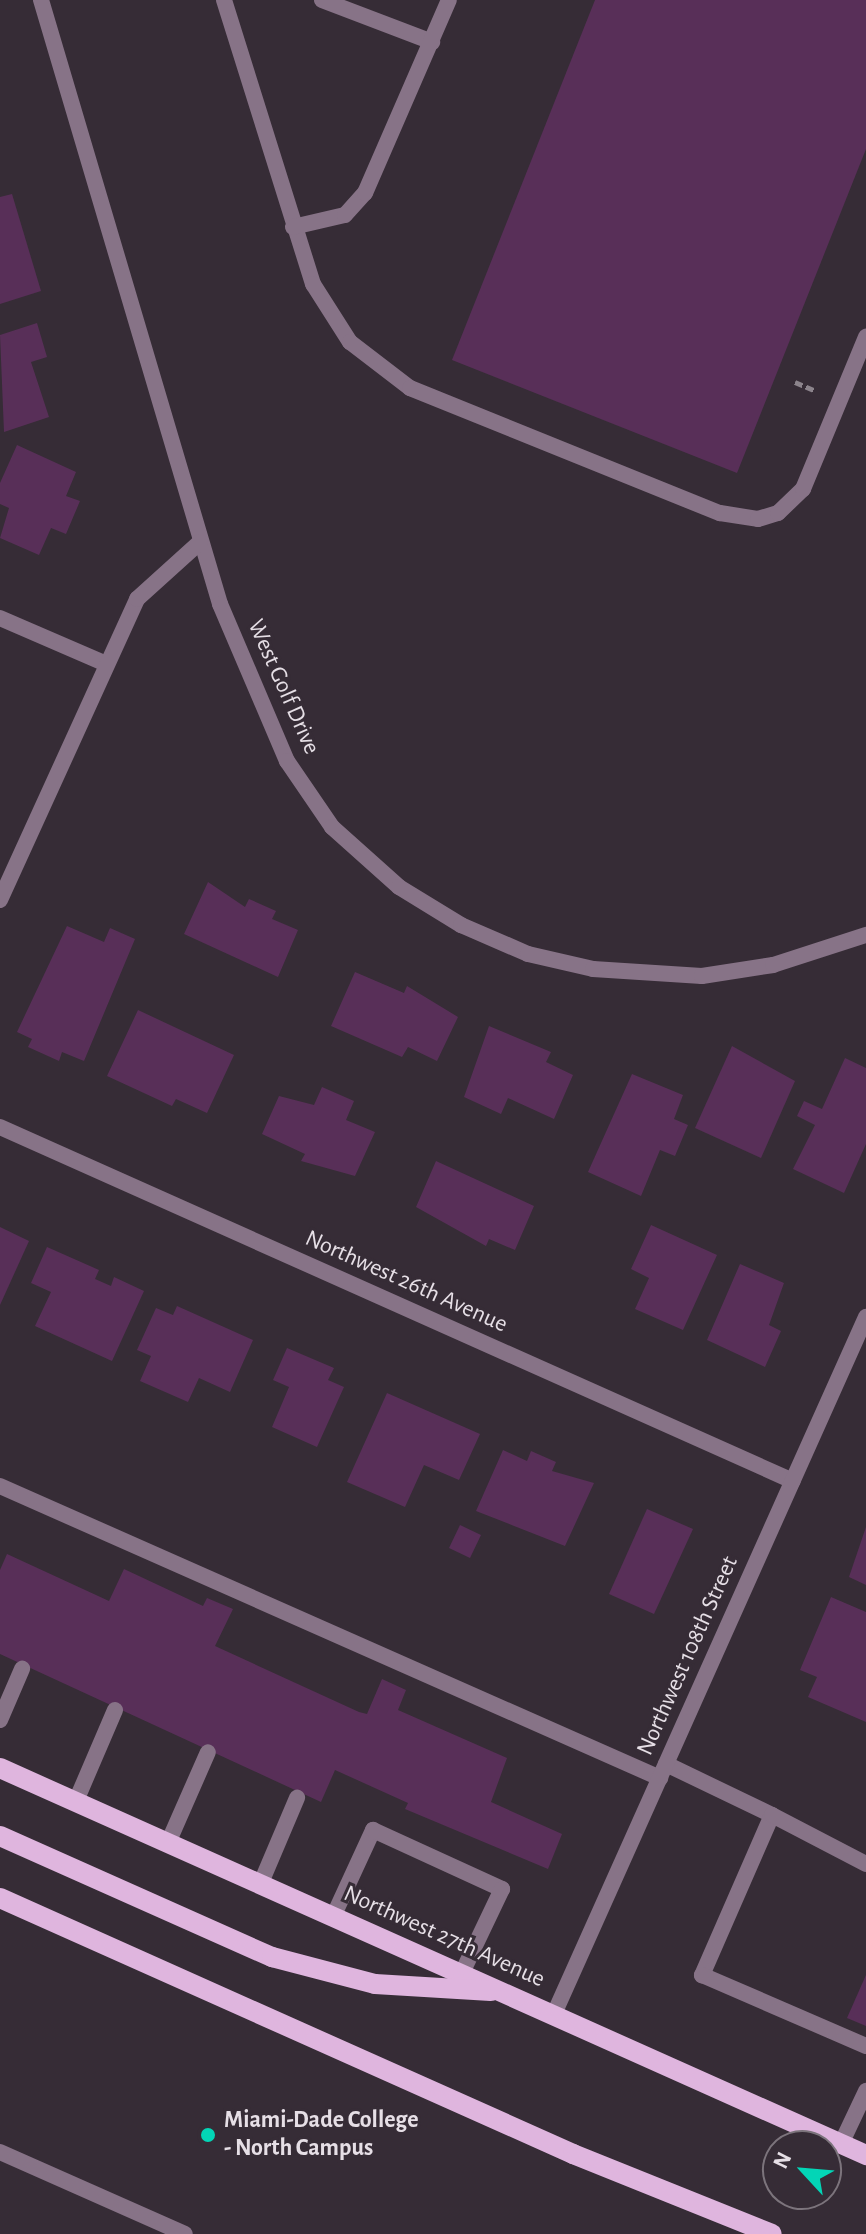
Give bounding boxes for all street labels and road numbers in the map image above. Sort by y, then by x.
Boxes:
street label: West Golf Drive [240,615,326,759]
street label: Northwest 26th Avenue [300,1224,512,1340]
street label: Northwest 108th Street [631,1552,745,1760]
street label: Northwest 27th Avenue [339,1880,549,1994]

